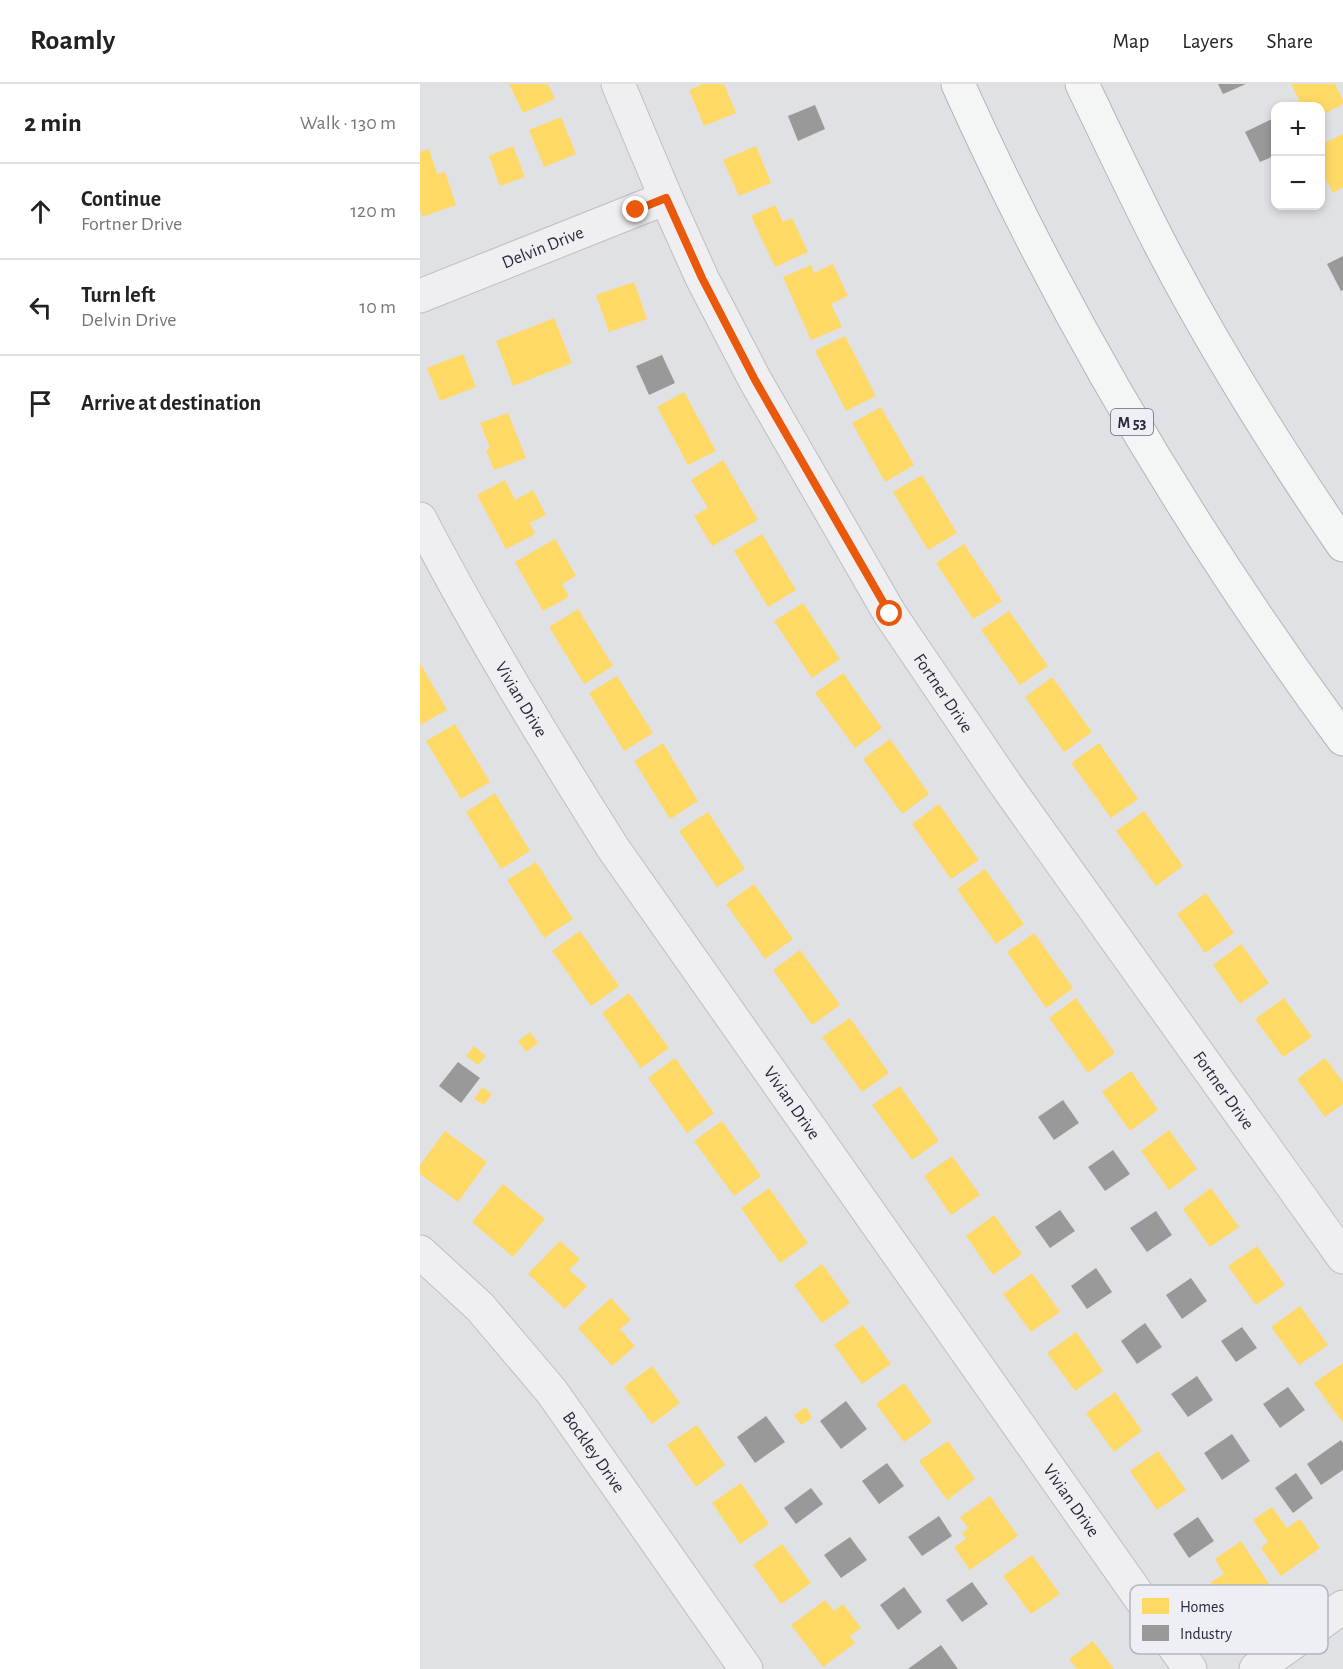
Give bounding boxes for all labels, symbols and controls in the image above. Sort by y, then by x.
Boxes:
text: Roamly [30,27,115,55]
text: Map [1113,31,1149,52]
text: Layers [1182,31,1233,52]
text: Share [1266,31,1313,52]
map controls [1271,102,1325,210]
button: + [1271,102,1325,156]
text: 2 min [24,110,82,136]
text: Walk · 130 m [300,113,396,133]
button: − [1271,156,1325,210]
text: Continue [81,188,161,210]
icon: ahead [24,195,57,228]
route end [622,196,648,222]
text: 120 m [350,201,396,221]
text: Fortner Drive [81,214,182,234]
street label: Delvin Drive [500,224,586,272]
text: Turn left [81,284,155,306]
icon: left [24,291,57,324]
text: 10 m [359,297,396,317]
text: Delvin Drive [81,310,177,330]
icon: arrive [24,387,57,420]
text: Arrive at destination [81,392,261,414]
road number: M 53 [1111,409,1153,435]
route start [876,600,902,626]
street label: Fortner Drive [910,651,976,736]
street label: Vivian Drive [491,659,550,741]
street label: Fortner Drive [1189,1048,1257,1133]
street label: Vivian Drive [760,1064,823,1143]
street label: Bockley Drive [559,1409,628,1496]
street label: Vivian Drive [1039,1461,1102,1541]
legend [1130,1585,1328,1654]
text: Homes [1180,1599,1224,1615]
text: Industry [1180,1626,1232,1643]

